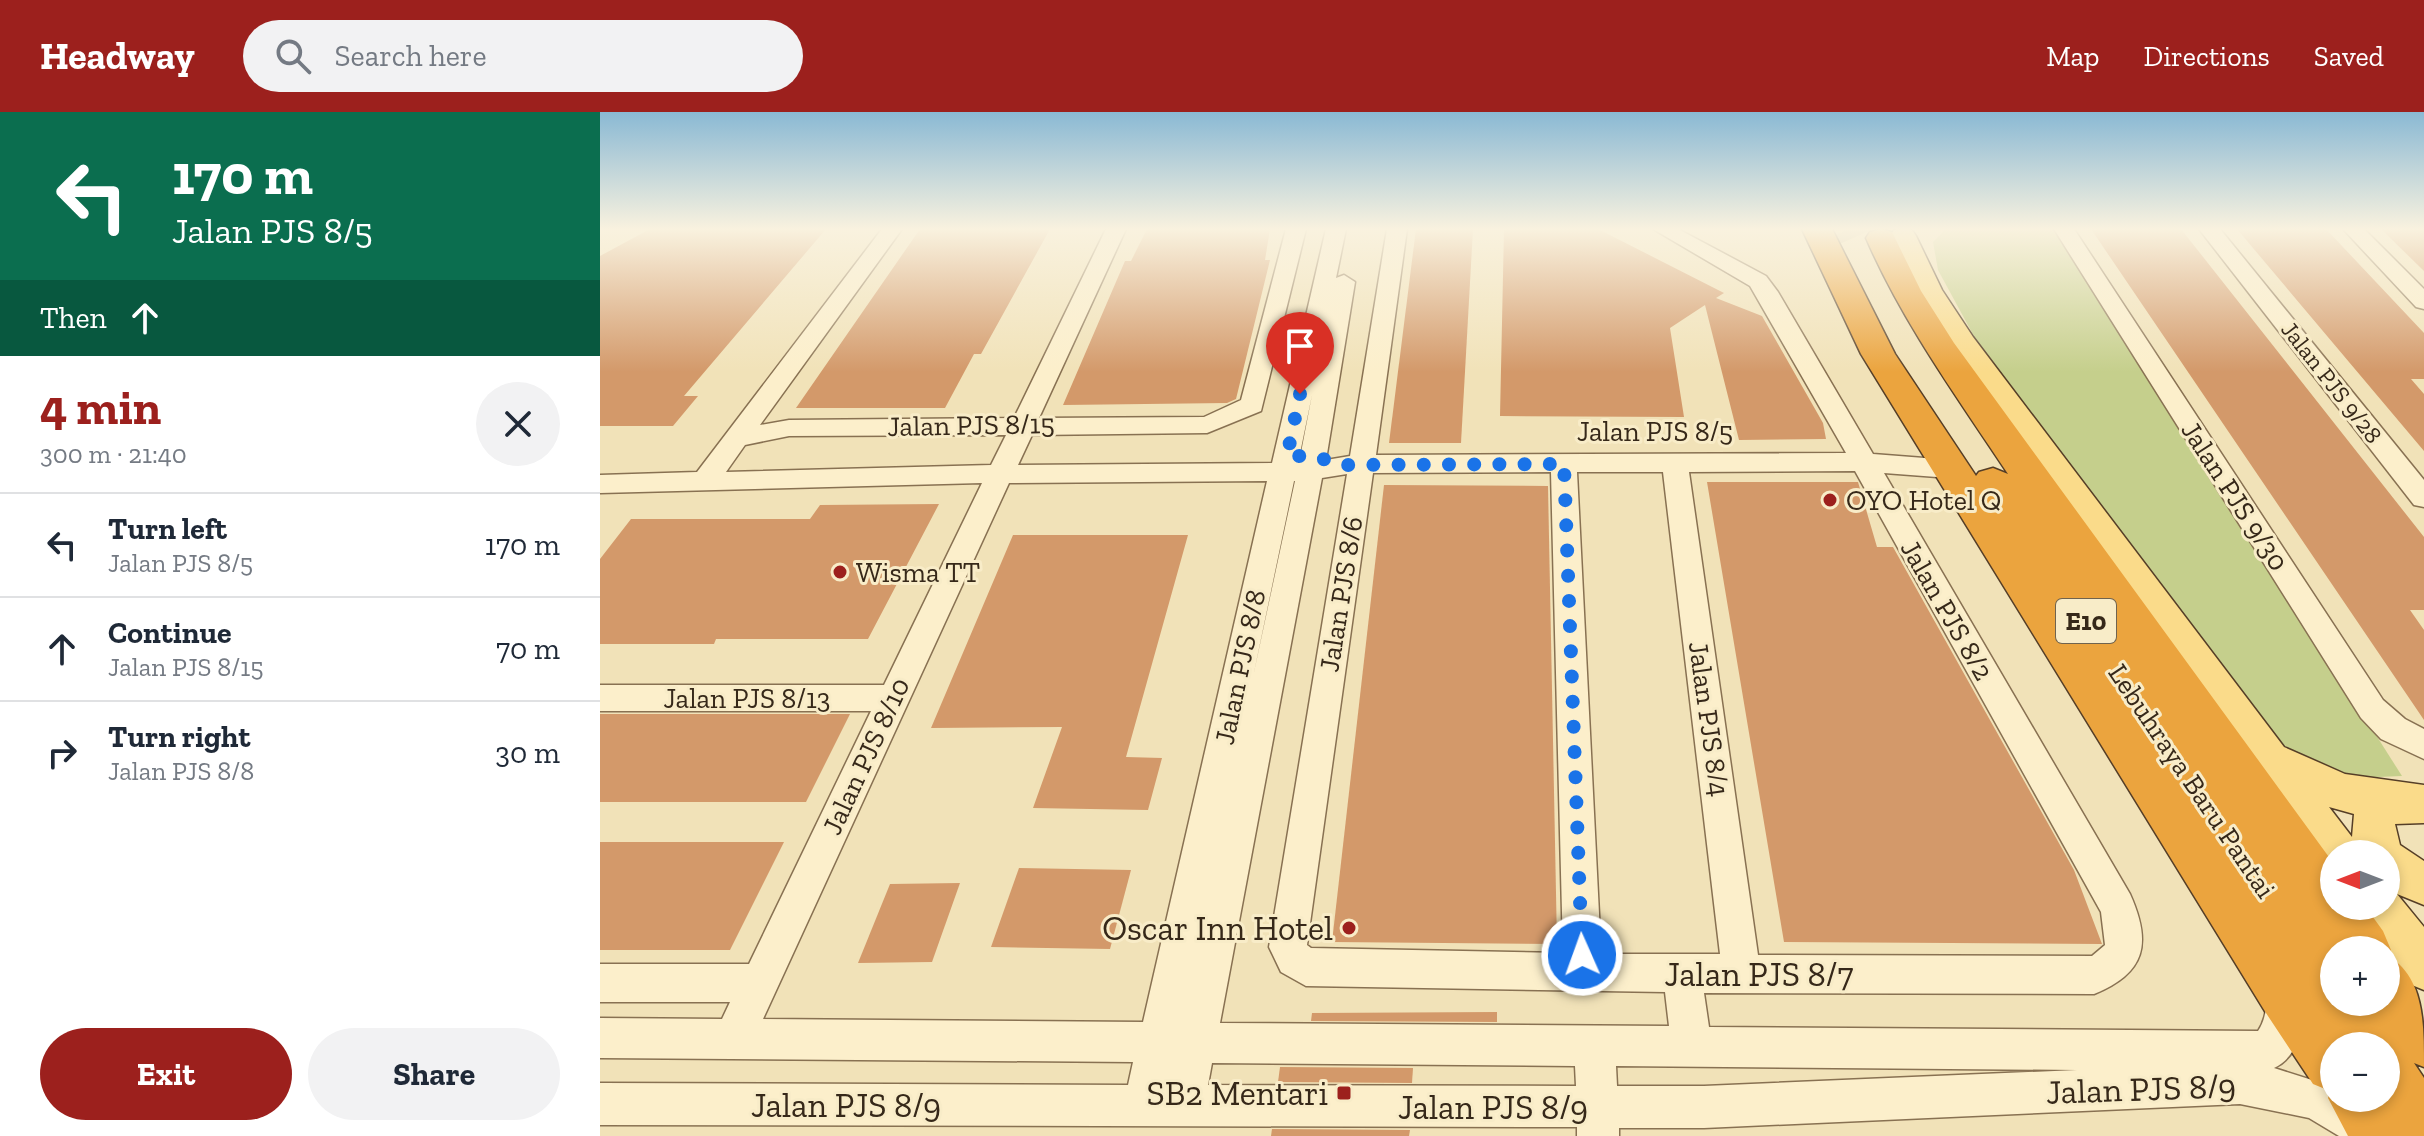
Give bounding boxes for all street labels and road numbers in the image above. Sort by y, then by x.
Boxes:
street label: Jalan PJS 9/28 [2275,315,2389,449]
street label: Jalan PJS 8/15 [887,407,1055,443]
street label: Jalan PJS 8/5 [1577,415,1733,448]
street label: Jalan PJS 9/30 [2174,415,2296,577]
street label: Jalan PJS 8/6 [1312,514,1370,674]
street label: Jalan PJS 8/2 [1894,534,2000,686]
street label: Jalan PJS 8/8 [1208,587,1272,747]
road number: E10 [2056,599,2116,643]
street label: Jalan PJS 8/4 [1682,639,1736,799]
street label: Lebuhraya Baru Pantai [2101,658,2283,904]
street label: Jalan PJS 8/10 [815,672,917,840]
street label: Jalan PJS 8/13 [664,682,830,715]
street label: Jalan PJS 8/7 [1665,954,1853,995]
street label: Jalan PJS 8/9 [2045,1065,2237,1113]
street label: Jalan PJS 8/9 [751,1085,941,1126]
street label: Jalan PJS 8/9 [1398,1087,1588,1128]

